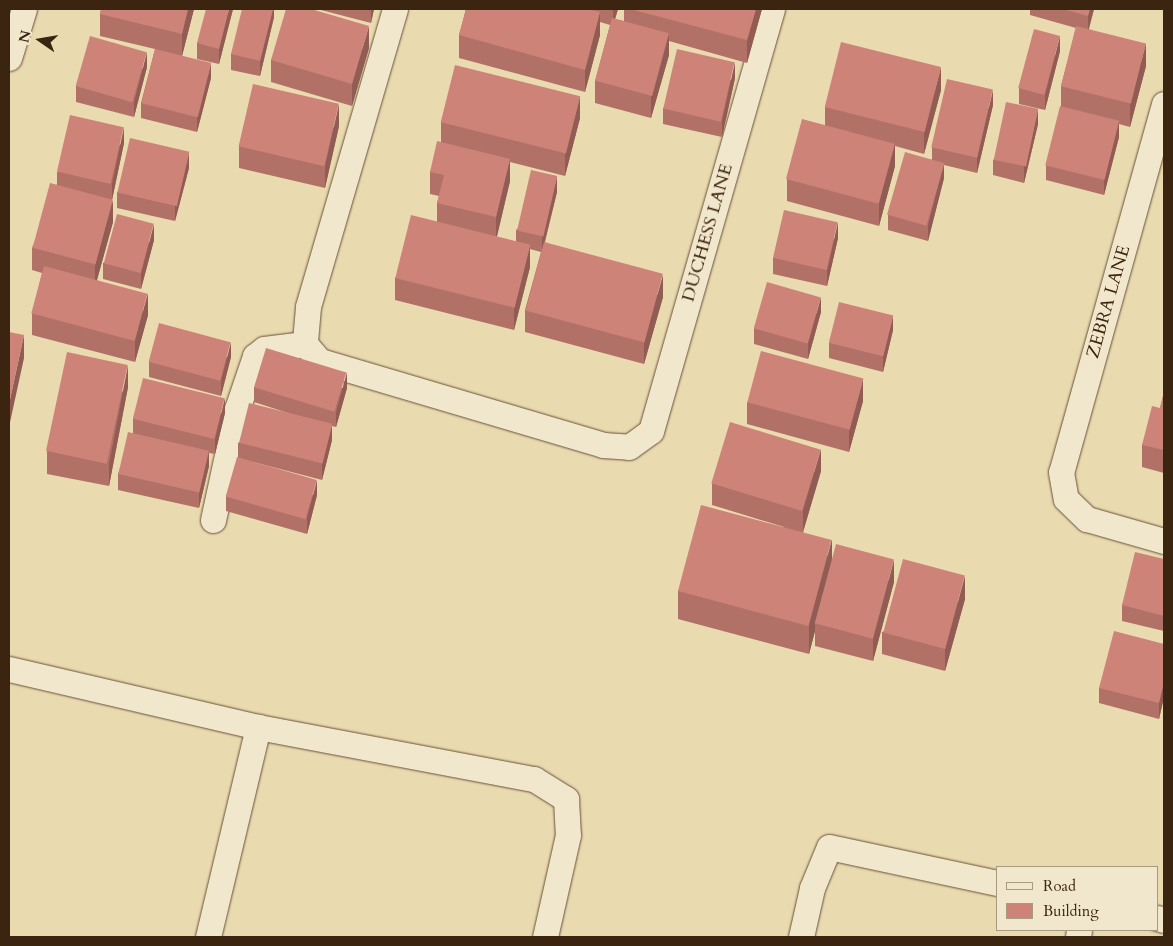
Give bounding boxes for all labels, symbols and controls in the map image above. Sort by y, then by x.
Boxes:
north arrow [15,15,65,65]
text: N [14,28,36,45]
street label: DUCHESS LANE [678,162,738,304]
street label: ZEBRA LANE [1083,243,1135,361]
legend [996,866,1158,931]
text: Road [1043,876,1076,896]
text: Building [1043,901,1099,921]

